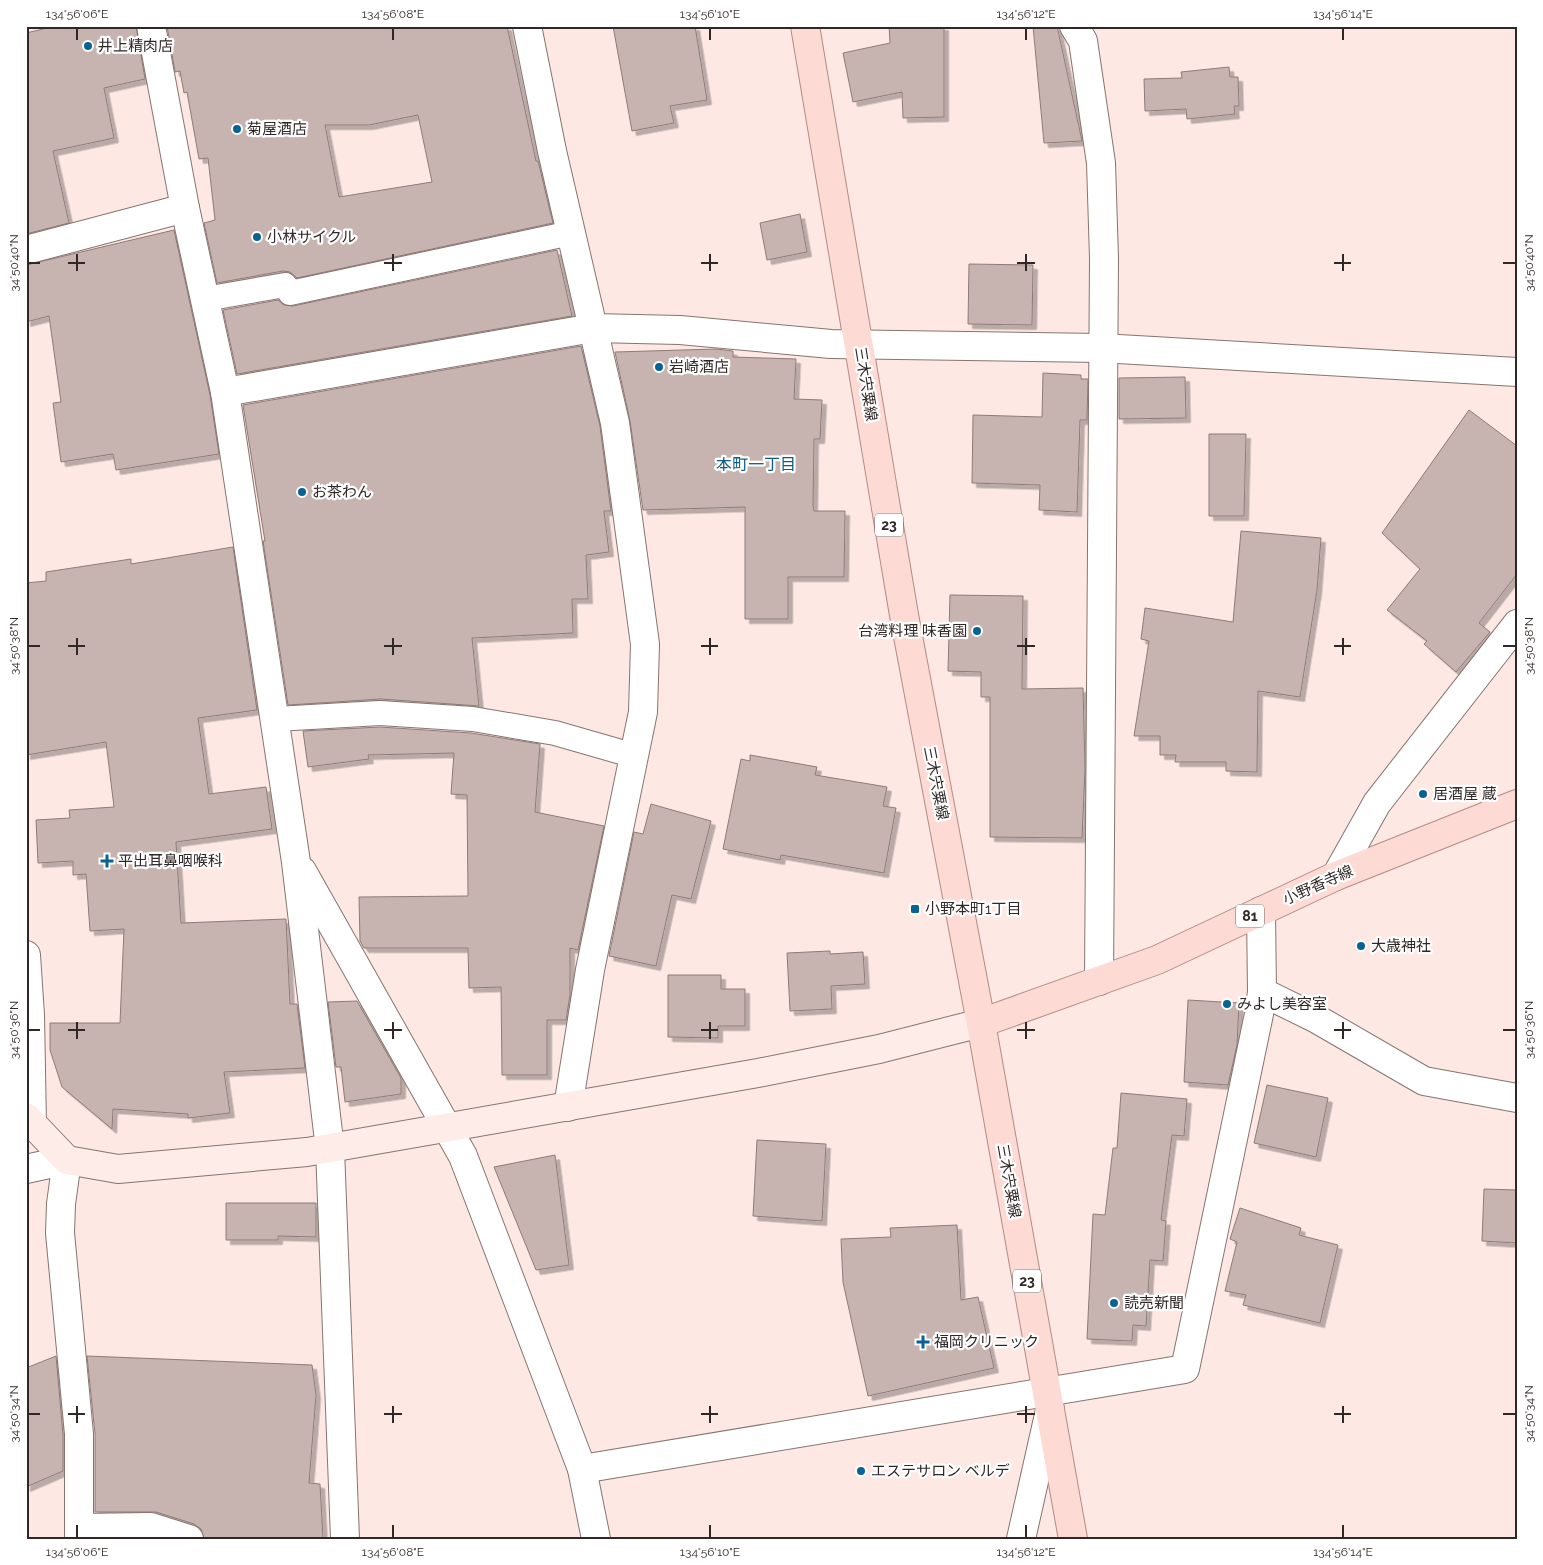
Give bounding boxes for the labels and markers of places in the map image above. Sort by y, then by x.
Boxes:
place label: 井上精肉店 [98,37,173,55]
marker: 井上精肉店 [82,40,94,52]
place label: 菊屋酒店 [247,120,307,138]
marker: 菊屋酒店 [231,123,243,135]
place label: 小林サイクル [267,228,356,246]
marker: 小林サイクル [251,231,263,243]
place label: 岩崎酒店 [669,358,729,376]
marker: 岩崎酒店 [653,361,665,373]
place label: お茶わん [312,483,372,501]
marker: お茶わん [296,486,308,498]
place label: 台湾料理 味香園 [858,622,967,640]
marker: 台湾料理 味香園 [971,625,983,637]
place label: 居酒屋 蔵 [1433,785,1497,803]
marker: 居酒屋 蔵 [1417,788,1429,800]
place label: 平出耳鼻咽喉科 [118,852,223,870]
marker: 平出耳鼻咽喉科 [100,854,114,868]
place label: 小野本町1丁目 [925,900,1021,918]
marker: 小野本町1丁目 [909,903,921,915]
place label: 大歳神社 [1371,937,1431,955]
marker: 大歳神社 [1355,940,1367,952]
place label: みよし美容室 [1237,995,1327,1013]
marker: みよし美容室 [1221,998,1233,1010]
place label: 読売新聞 [1124,1294,1184,1312]
marker: 読売新聞 [1108,1297,1120,1309]
place label: 福岡クリニック [934,1333,1039,1351]
marker: 福岡クリニック [916,1335,930,1349]
place label: エステサロン ベルデ [871,1462,1010,1480]
marker: エステサロン ベルデ [855,1465,867,1477]

